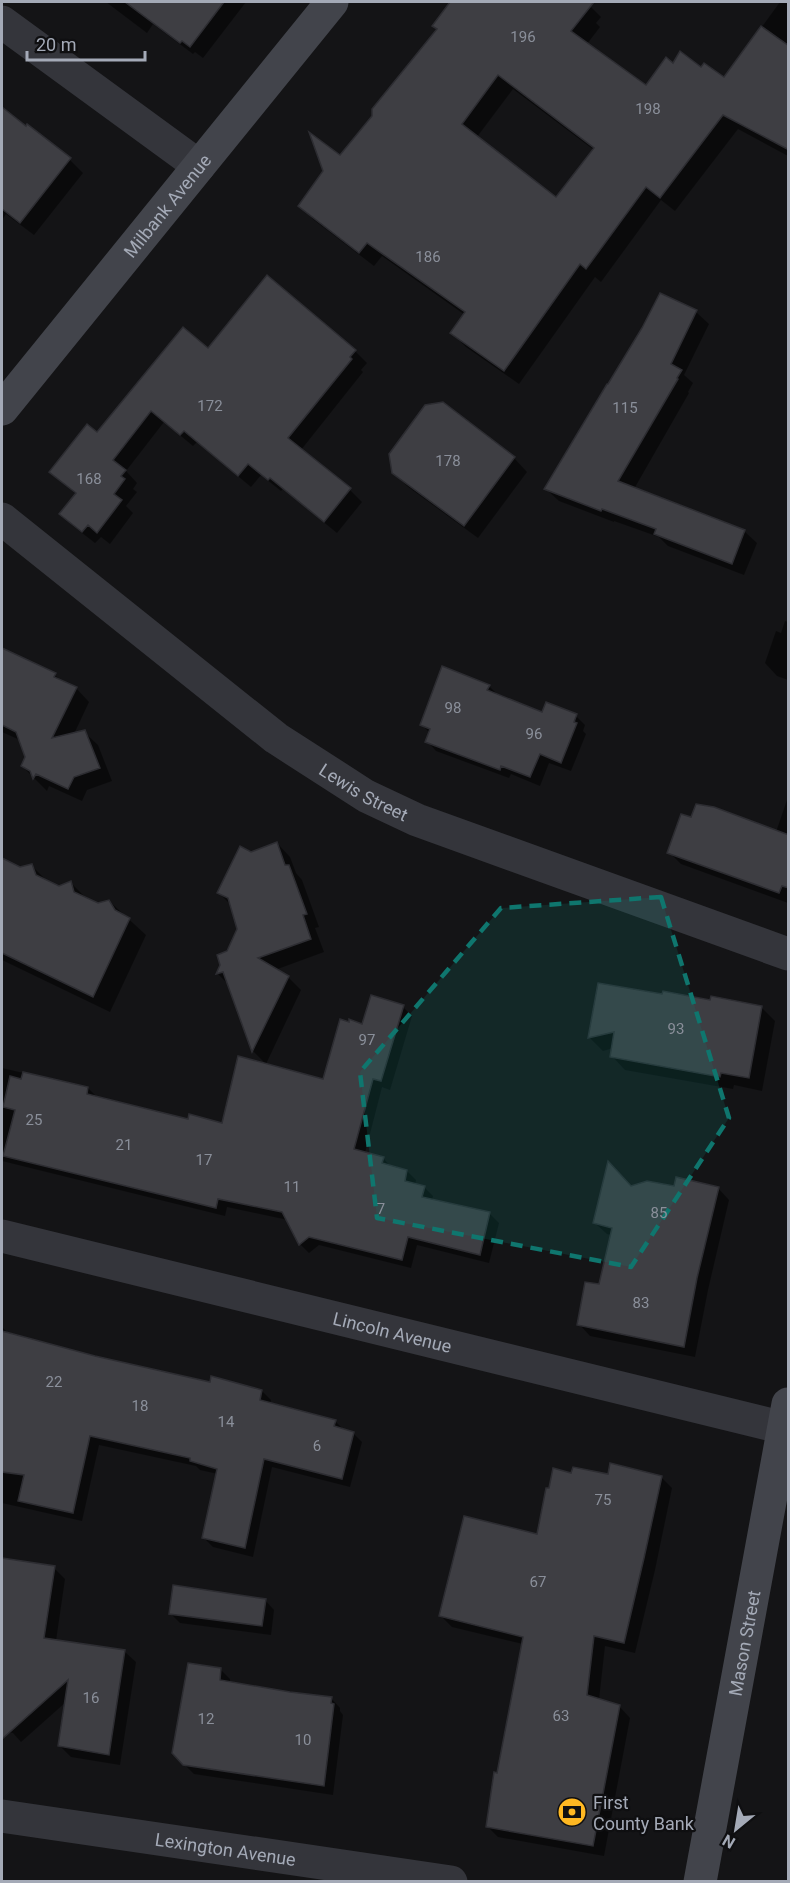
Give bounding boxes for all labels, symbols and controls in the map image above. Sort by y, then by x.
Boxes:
scale bar [27,24,146,62]
house number: 196 [510,28,536,46]
text: 20 m [36,34,76,55]
house number: 198 [635,100,661,118]
street label: Milbank Avenue [119,150,215,261]
house number: 186 [415,248,441,266]
house number: 172 [197,397,223,415]
house number: 115 [612,399,638,417]
house number: 178 [435,452,461,470]
house number: 168 [76,470,102,488]
house number: 98 [445,699,461,717]
house number: 96 [526,725,542,743]
street label: Lewis Street [316,758,412,825]
house number: 93 [668,1020,684,1038]
house number: 97 [359,1031,375,1049]
house number: 25 [26,1111,42,1129]
house number: 21 [116,1136,132,1154]
house number: 17 [196,1151,212,1169]
house number: 11 [284,1178,300,1196]
house number: 7 [377,1200,385,1218]
house number: 85 [651,1204,667,1222]
house number: 83 [633,1294,649,1312]
street label: Lincoln Avenue [331,1307,454,1357]
house number: 22 [46,1373,62,1391]
house number: 18 [132,1397,148,1415]
house number: 14 [218,1413,235,1431]
house number: 6 [313,1437,321,1455]
house number: 75 [595,1491,611,1509]
house number: 67 [530,1573,546,1591]
street label: Mason Street [724,1588,764,1698]
house number: 16 [83,1689,99,1707]
house number: 63 [553,1707,569,1725]
house number: 12 [198,1710,214,1728]
house number: 10 [295,1731,311,1749]
place label: First County Bank [593,1792,695,1834]
bank icon: First County Bank [556,1796,588,1828]
north arrow [706,1799,766,1859]
street label: Lexington Avenue [154,1828,297,1870]
text: N [719,1831,738,1853]

